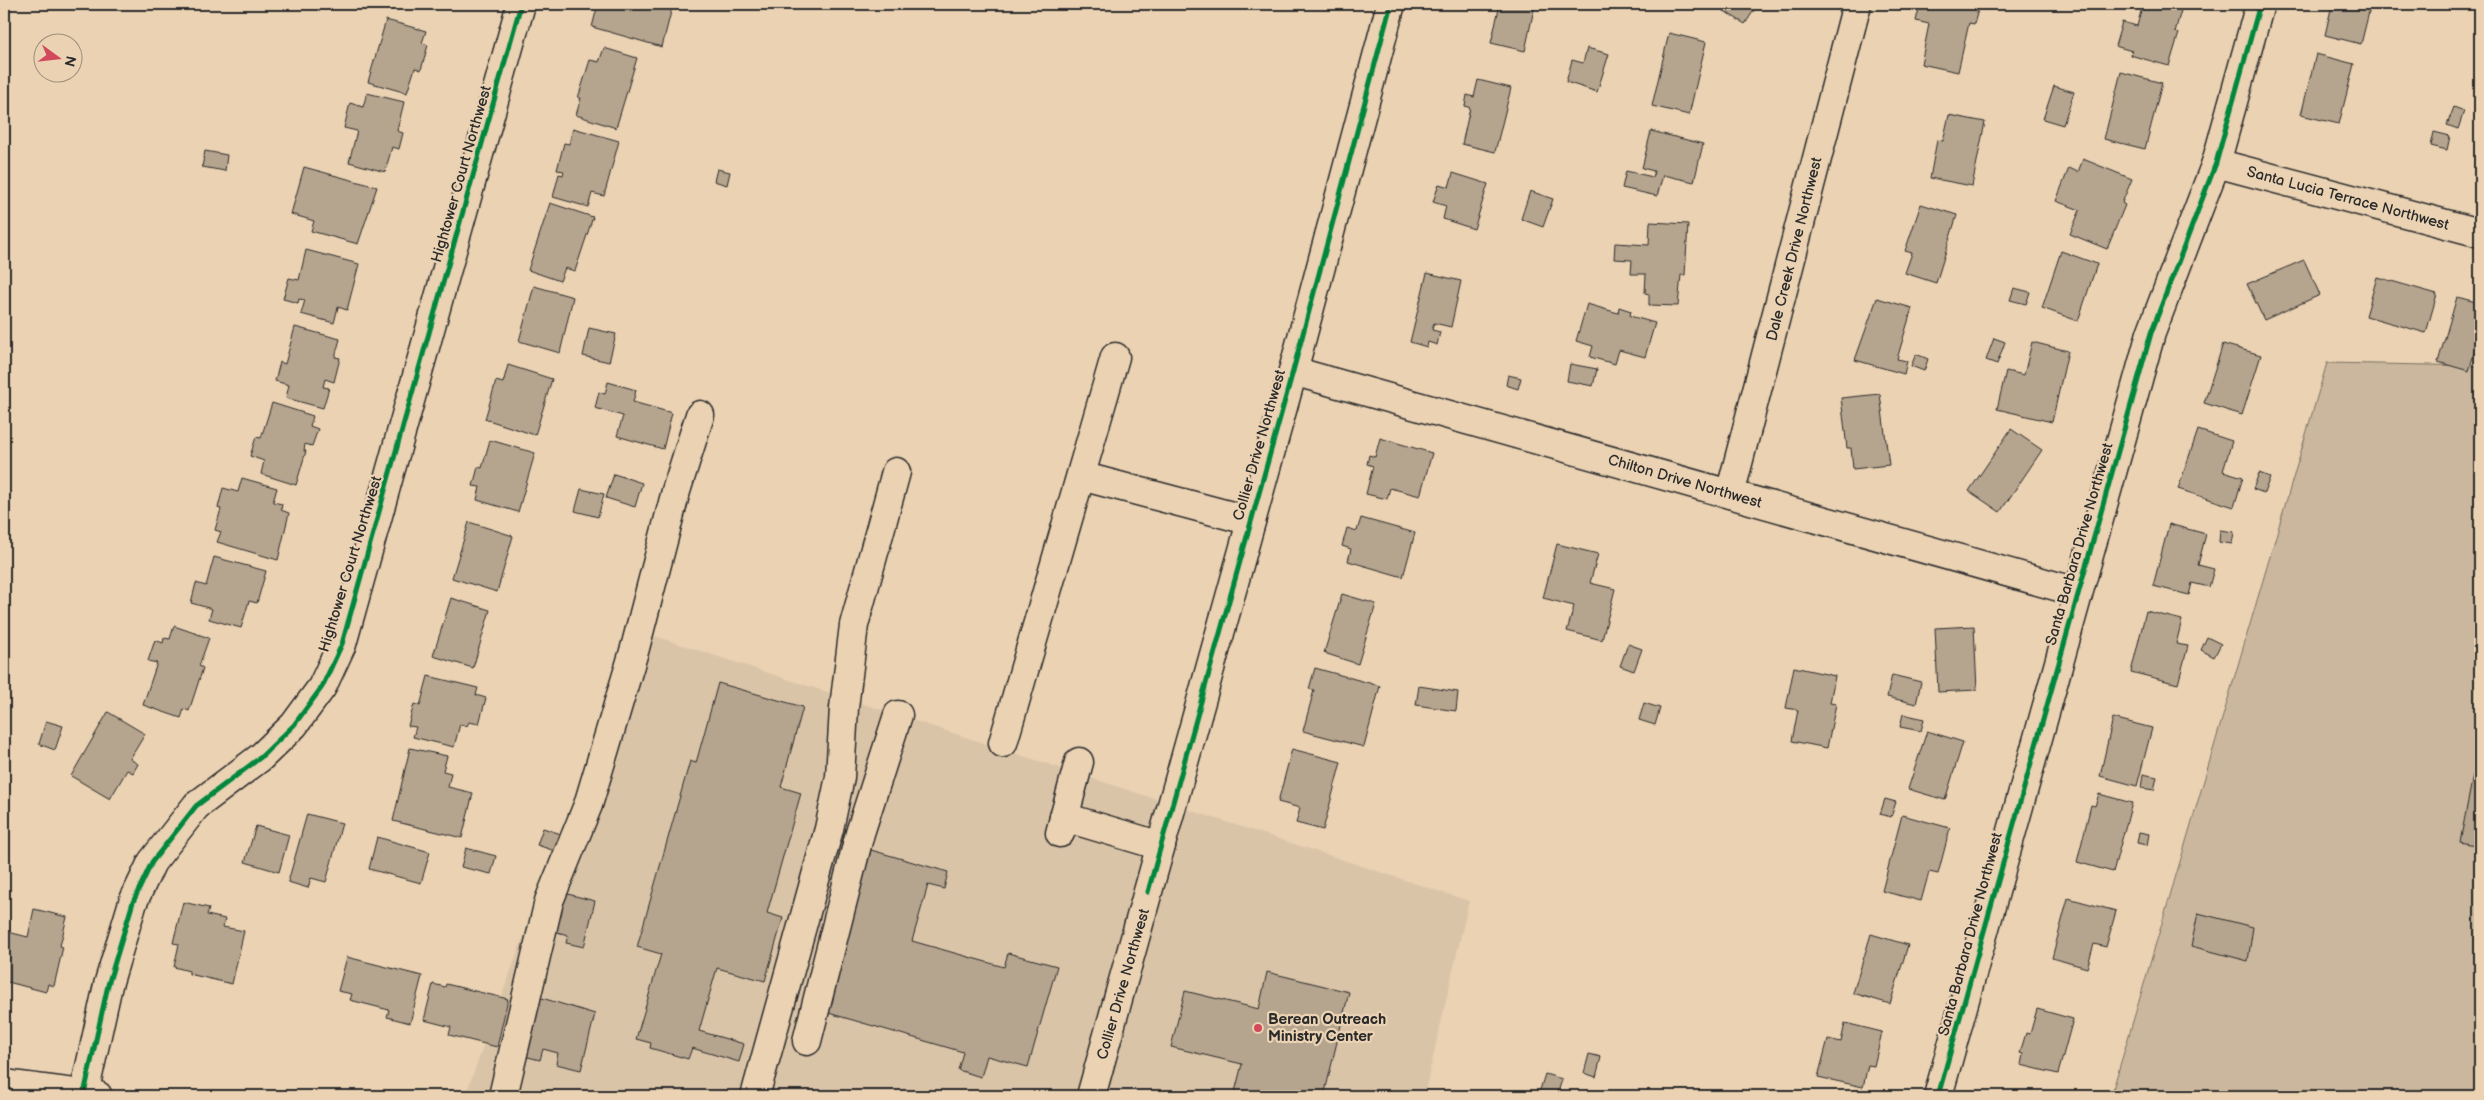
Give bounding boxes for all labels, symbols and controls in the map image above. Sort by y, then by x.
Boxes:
north arrow [32,32,82,82]
text: N [61,54,80,69]
street label: Hightower Court Northwest [427,83,496,265]
street label: Dale Creek Drive Northwest [1762,155,1827,343]
street label: Santa Lucia Terrace Northwest [2245,162,2451,235]
street label: Collier Drive Northwest [1229,367,1290,523]
street label: Santa Barbara Drive Northwest [2041,440,2118,648]
street label: Chilton Drive Northwest [1606,450,1764,513]
street label: Hightower Court Northwest [315,473,386,654]
street label: Santa Barbara Drive Northwest [1934,830,2007,1038]
street label: Collier Drive Northwest [1093,906,1154,1062]
place label: Berean Outreach Ministry Center [1268,1010,1386,1046]
marker: Berean Outreach Ministry Center [1252,1022,1264,1034]

